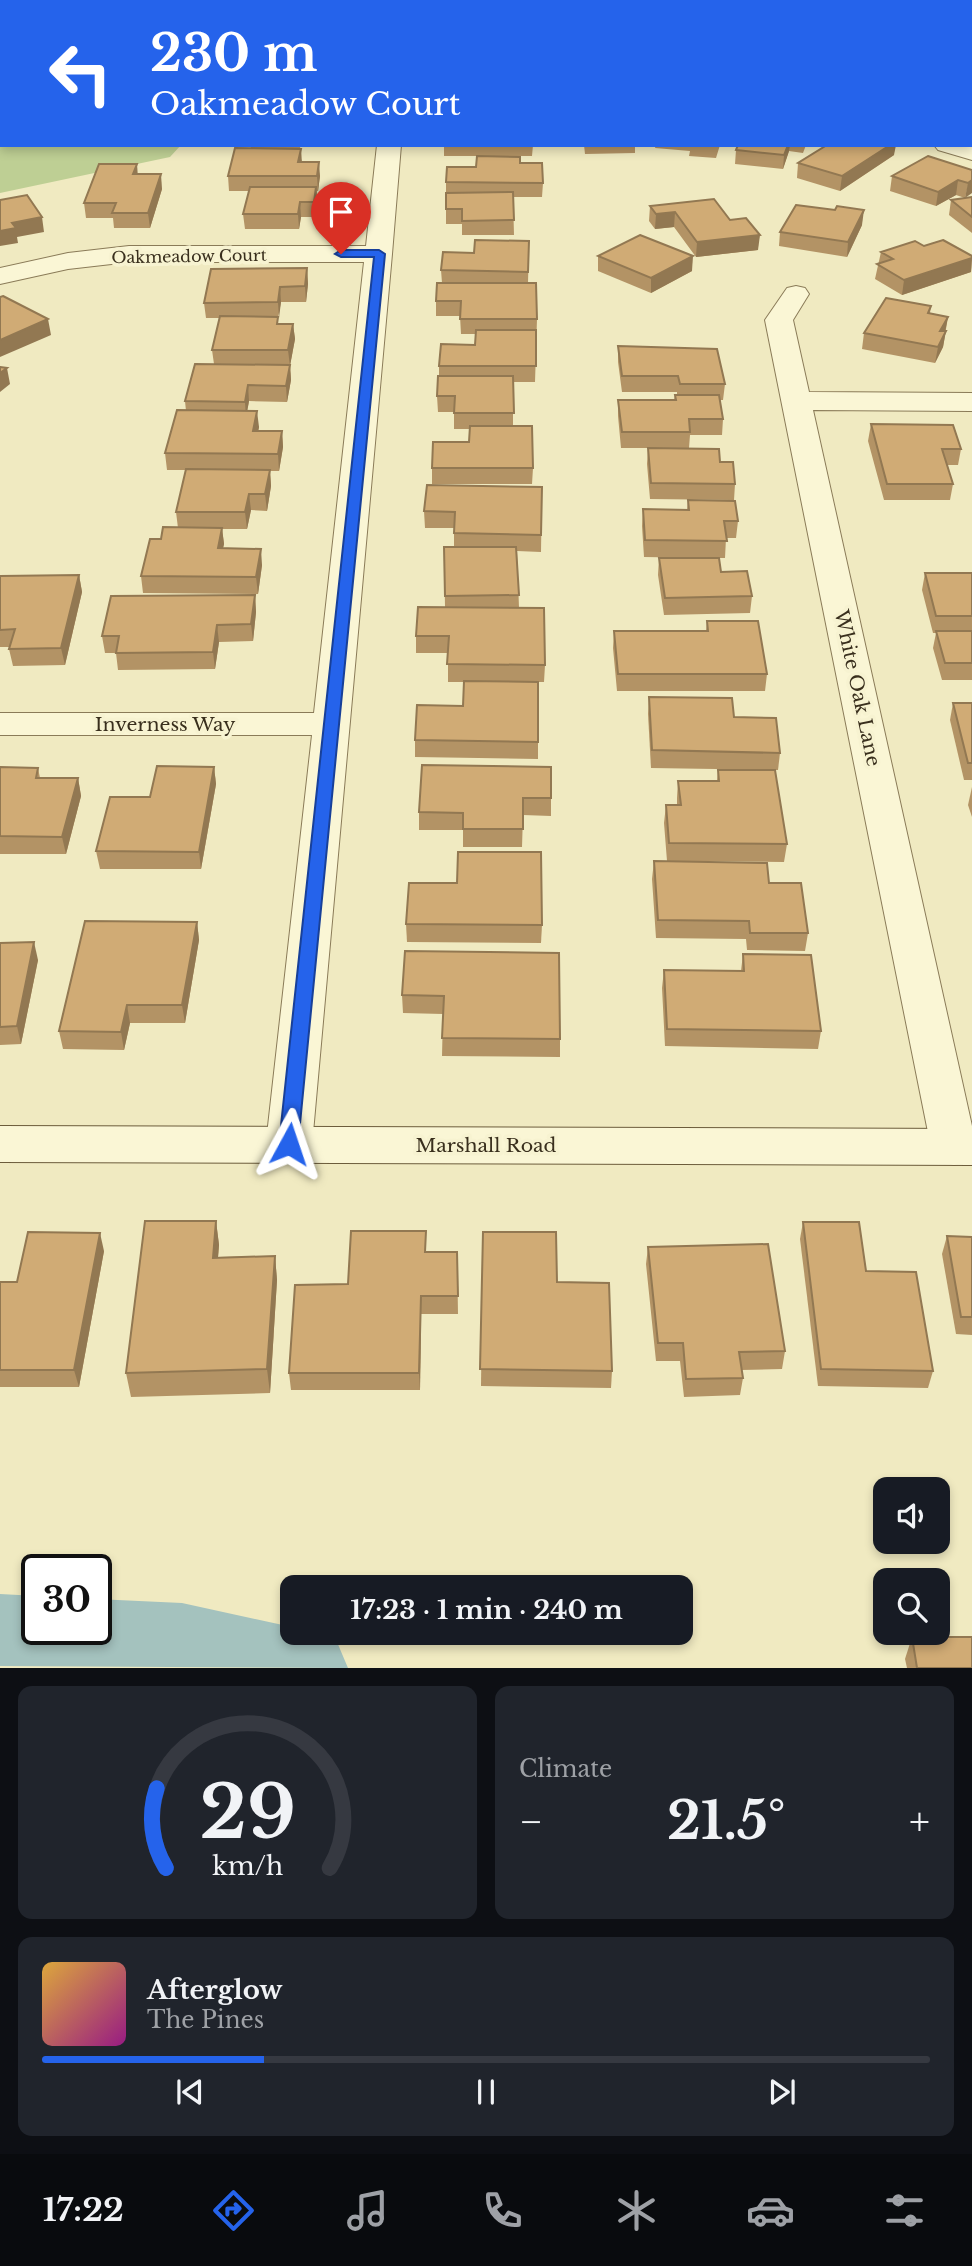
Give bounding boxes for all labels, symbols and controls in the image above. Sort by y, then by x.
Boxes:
text: 230 m [150,23,317,84]
icon: left [35,28,126,119]
text: Oakmeadow Court [150,84,461,124]
pin [311,182,371,254]
icon: arrive [322,193,360,231]
street label: Oakmeadow Court [111,245,267,267]
street label: White Oak Lane [829,607,885,768]
street label: Inverness Way [95,713,235,736]
position arrow [252,1107,326,1181]
street label: Marshall Road [416,1134,557,1157]
map controls [873,1477,950,1645]
button: sound [873,1477,950,1554]
speed limit sign: 30 [21,1554,112,1645]
button: search [873,1568,950,1645]
text: 17:23 · 1 min · 240 m [350,1594,623,1626]
text: Climate [519,1755,612,1783]
text: 29 [199,1768,296,1859]
text: 21.5° [667,1789,785,1853]
text: − [519,1798,543,1845]
text: + [909,1798,930,1845]
text: km/h [212,1851,283,1882]
text: Afterglow [147,1974,283,2006]
text: The Pines [147,2006,264,2034]
icon: previous [171,2073,209,2111]
icon: pause [467,2073,505,2111]
icon: next [763,2073,801,2111]
icon: directions [209,2186,258,2235]
icon: music [343,2186,392,2235]
icon: phone [478,2186,527,2235]
icon: climate [612,2186,661,2235]
icon: car [746,2186,795,2235]
icon: filters [880,2186,929,2235]
text: 17:22 [43,2190,124,2230]

